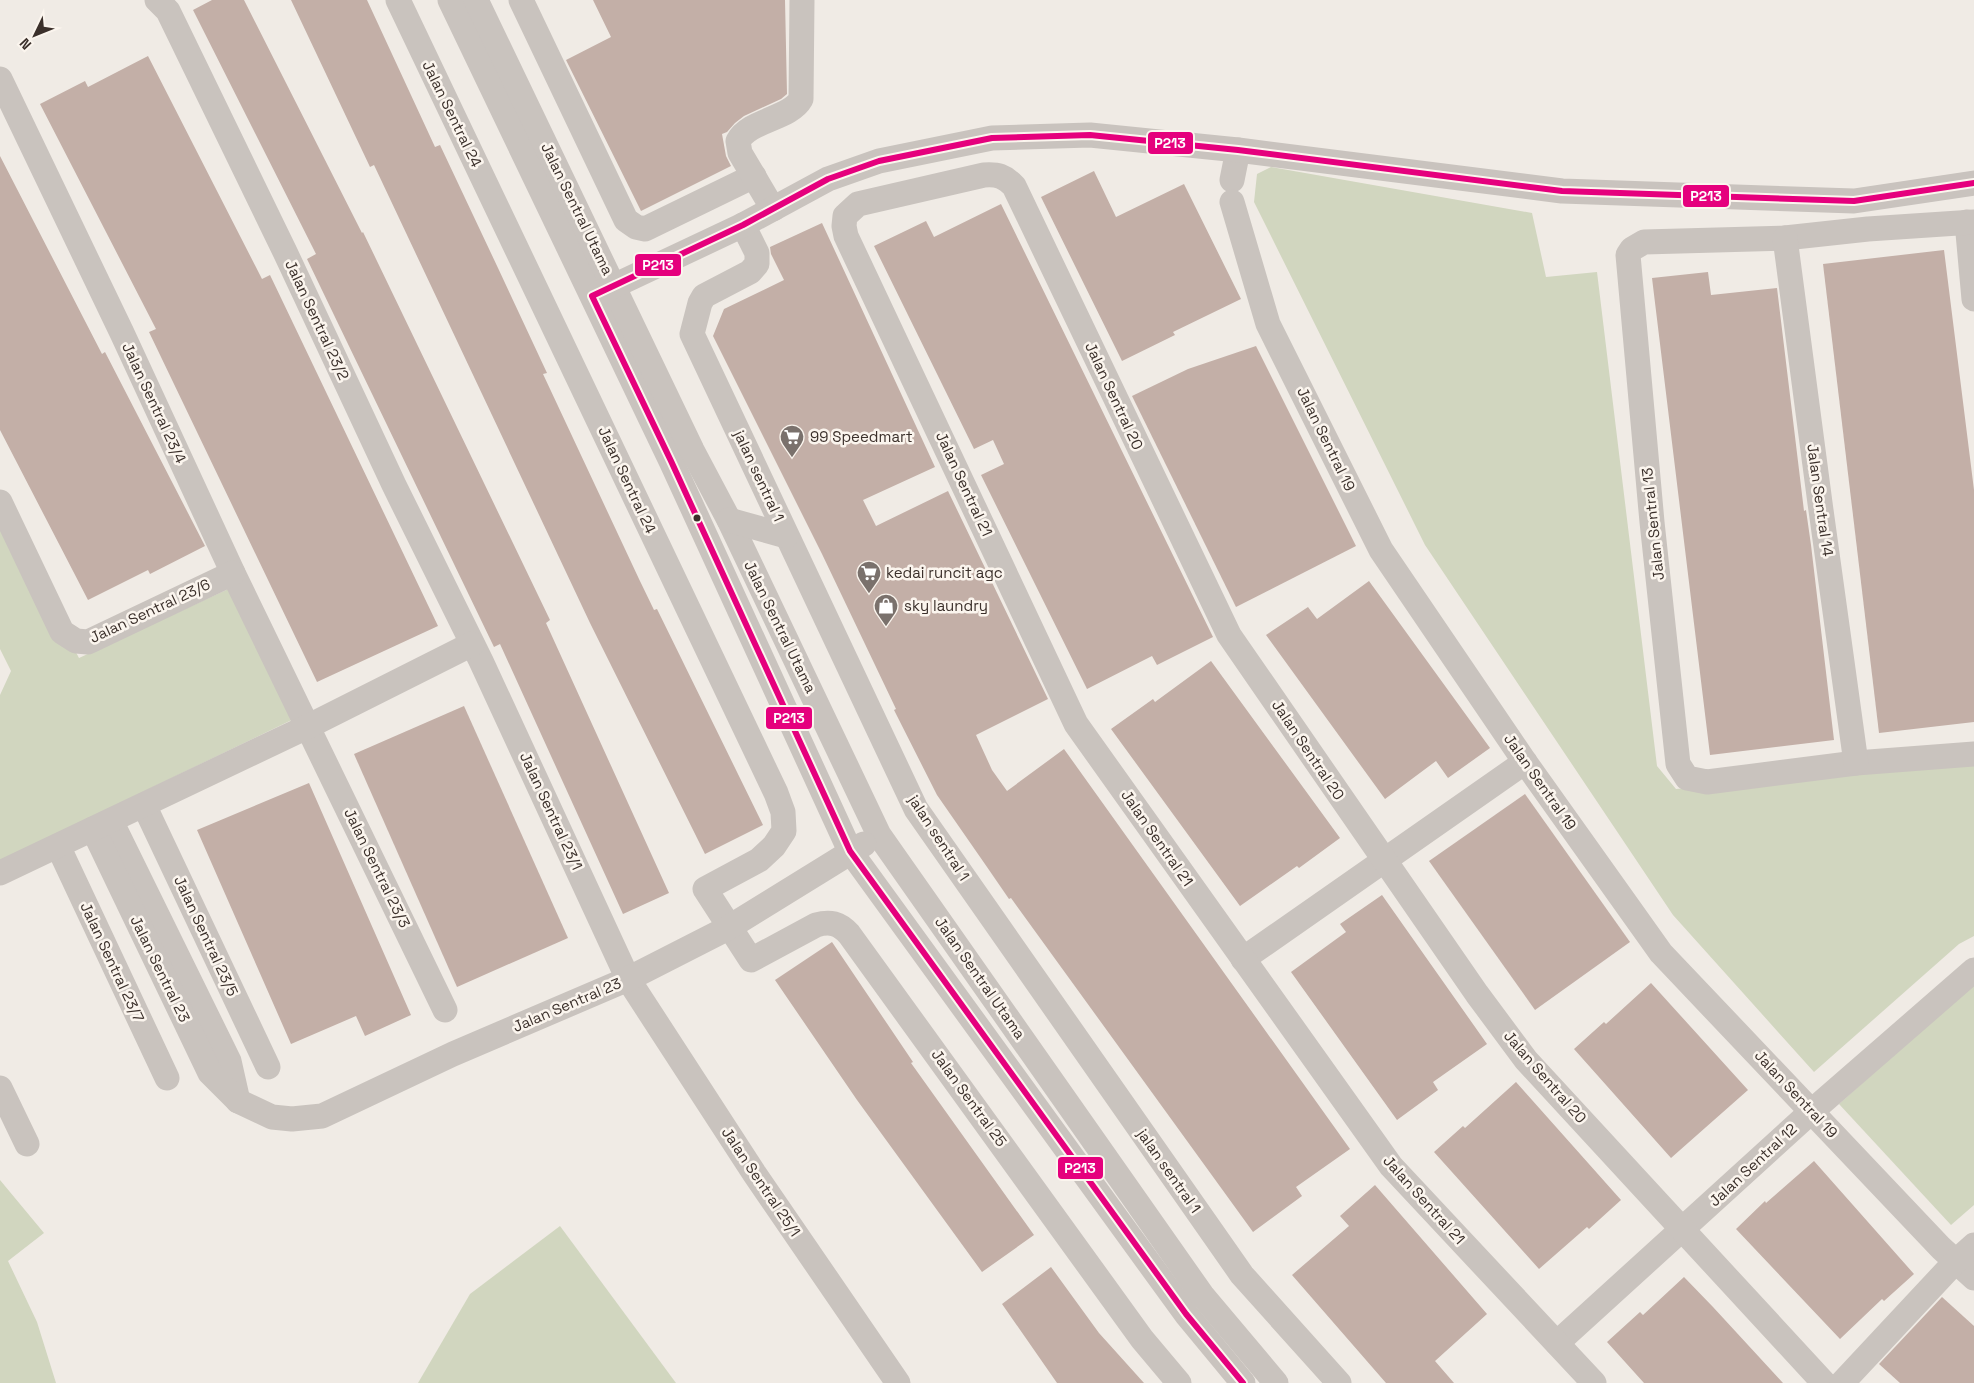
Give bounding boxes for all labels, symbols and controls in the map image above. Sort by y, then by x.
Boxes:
north arrow [10,10,60,60]
text: N [16,34,35,53]
street label: Jalan Sentral 24 [418,57,486,170]
line badge: P213 [1147,131,1194,155]
text: P213 [1154,134,1186,152]
street label: Jalan Sentral Utama [537,139,618,278]
line badge: P213 [1682,184,1730,208]
text: P213 [1690,187,1722,205]
line badge: P213 [634,253,682,277]
text: P213 [642,256,674,274]
street label: Jalan Sentral 23/2 [281,257,354,383]
street label: Jalan Sentral 23/4 [118,339,191,466]
street label: Jalan Sentral 20 [1081,339,1148,453]
street label: Jalan Sentral 19 [1293,384,1360,494]
street label: Jalan Sentral 24 [594,423,661,536]
supermarket icon: 99 Speedmart [779,424,805,458]
street label: jalan sentral 1 [730,426,789,524]
place label: 99 Speedmart [810,427,913,446]
street label: Jalan Sentral 21 [932,428,997,539]
street label: Jalan Sentral 14 [1803,442,1838,558]
street label: Jalan Sentral 13 [1637,467,1668,581]
unlabelled marker [692,513,702,523]
street label: Jalan Sentral Utama [740,557,821,696]
supermarket icon: kedai runcit agc [856,560,882,594]
place label: kedai runcit agc [886,563,1003,582]
street label: Jalan Sentral 23/6 [87,574,213,647]
shop icon: sky laundry [873,593,899,627]
place label: sky laundry [904,596,988,615]
street label: Jalan Sentral 20 [1268,696,1349,803]
line badge: P213 [765,706,813,730]
text: P213 [773,709,805,727]
street label: Jalan Sentral 19 [1500,730,1581,834]
street label: Jalan Sentral 23/1 [516,749,587,873]
street label: Jalan Sentral 21 [1117,786,1198,890]
street label: jalan sentral 1 [904,791,974,884]
street label: Jalan Sentral 23/3 [340,805,415,931]
street label: Jalan Sentral 23/5 [170,873,243,999]
street label: Jalan Sentral 23/7 [76,899,149,1025]
street label: Jalan Sentral 23 [126,912,194,1025]
street label: Jalan Sentral Utama [931,913,1030,1043]
street label: Jalan Sentral 23 [510,973,624,1036]
street label: Jalan Sentral 20 [1500,1026,1591,1127]
street label: Jalan Sentral 25 [928,1045,1011,1150]
street label: Jalan Sentral 19 [1751,1046,1842,1142]
street label: Jalan Sentral 12 [1705,1119,1801,1210]
street label: Jalan Sentral 25/1 [718,1123,805,1240]
street label: jalan sentral 1 [1133,1124,1205,1216]
street label: Jalan Sentral 21 [1379,1151,1469,1248]
line badge: P213 [1057,1156,1104,1180]
text: P213 [1064,1159,1096,1177]

